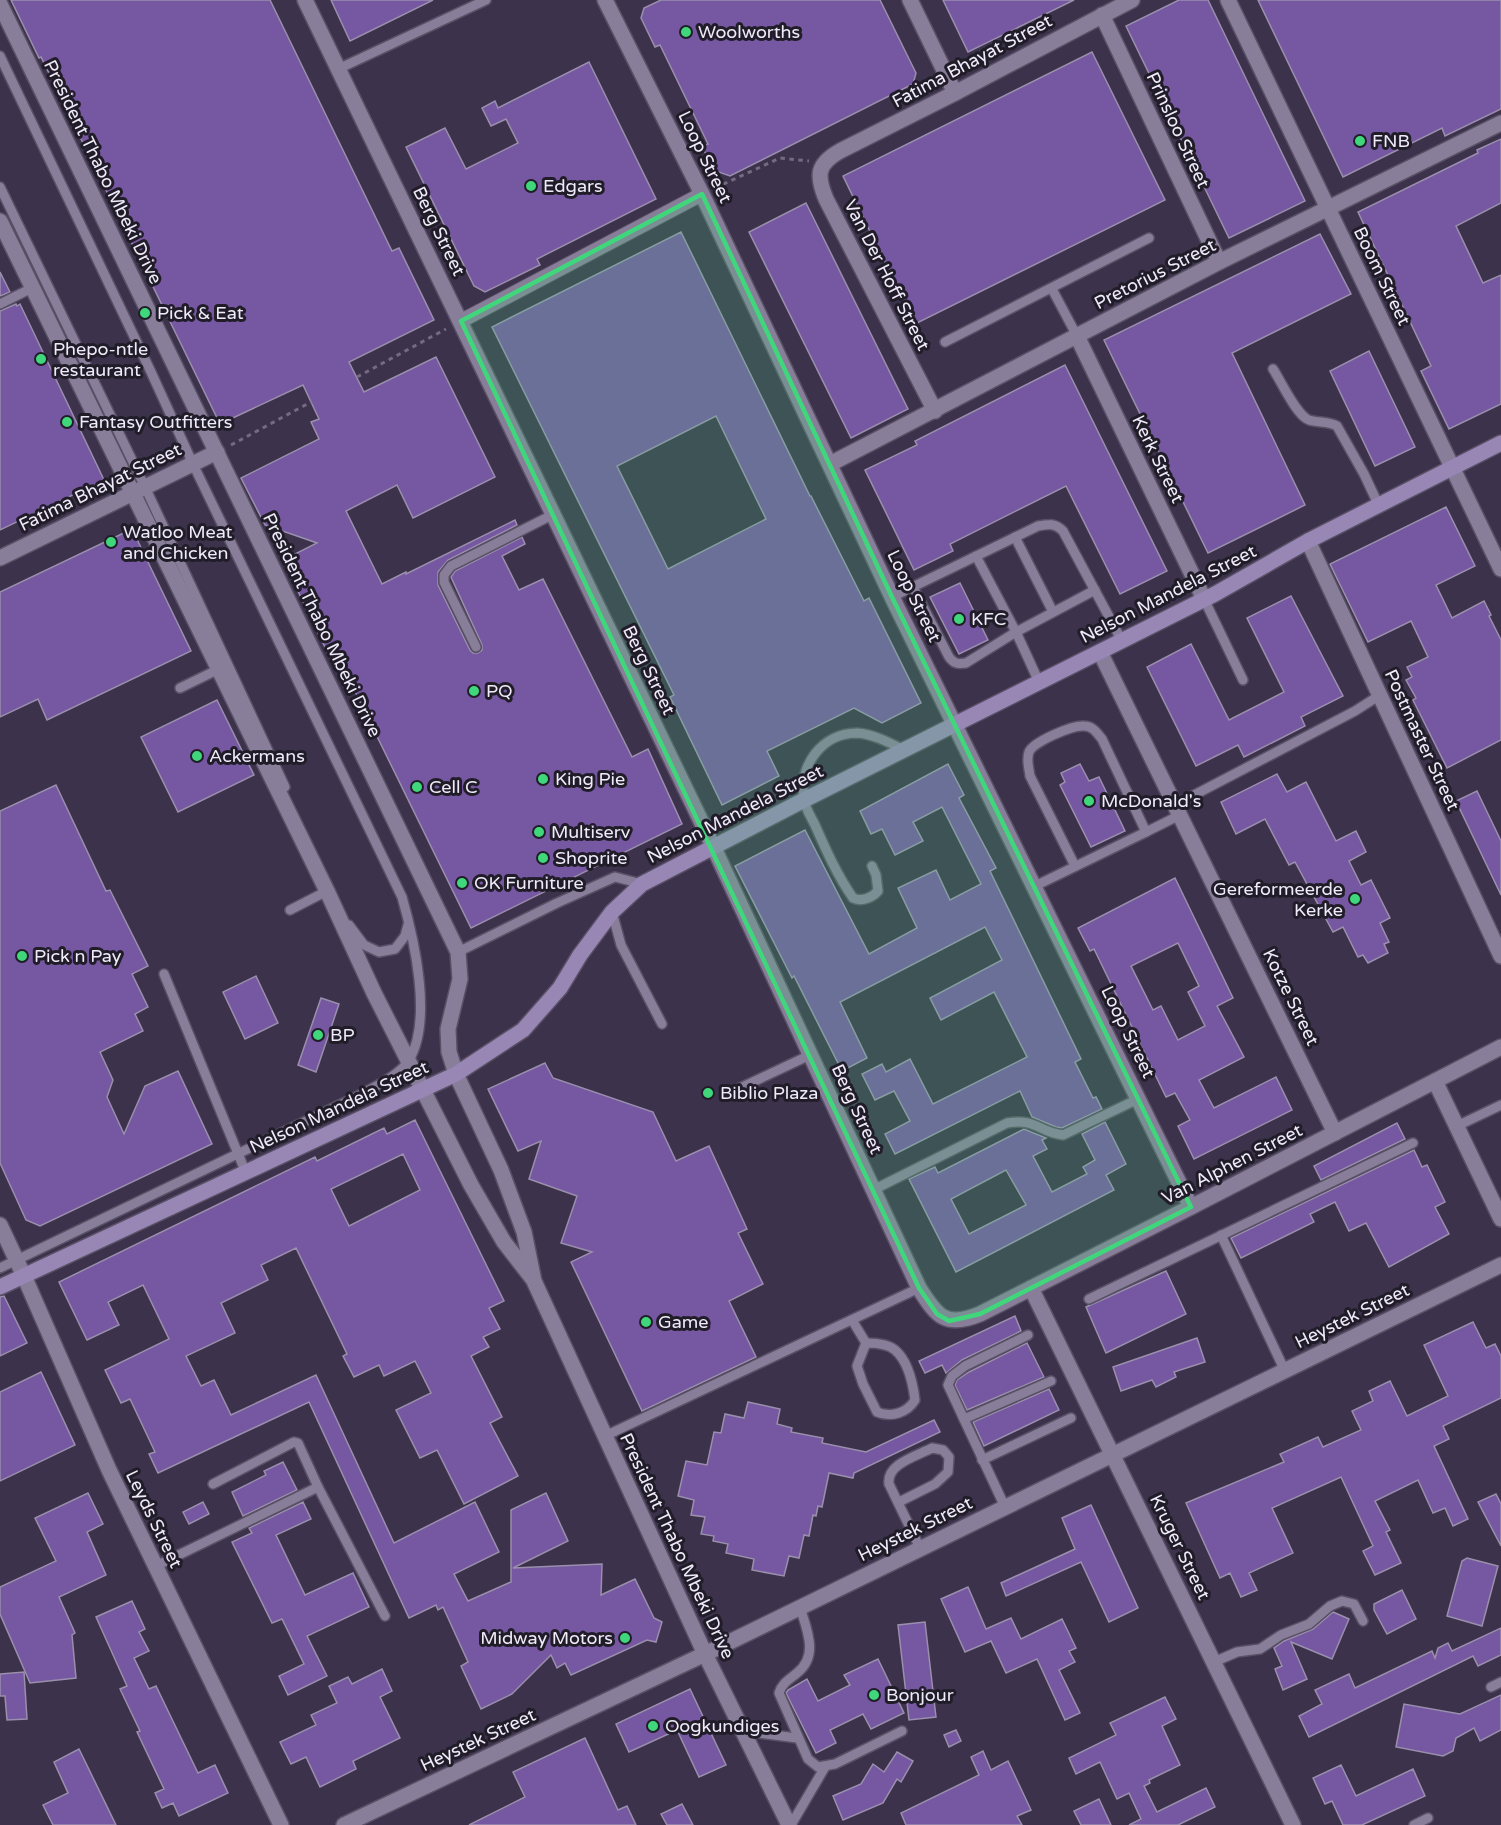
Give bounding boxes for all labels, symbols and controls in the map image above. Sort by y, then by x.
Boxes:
street label: Fatima Bhayat Street [888,9,1056,112]
place label: Woolworths [698,21,800,43]
marker: Woolworths [679,25,693,39]
street label: President Thabo Mbeki Drive [39,56,167,288]
street label: Prinsloo Street [1142,69,1215,192]
street label: Loop Street [673,107,737,207]
place label: FNB [1372,130,1410,152]
marker: FNB [1353,134,1367,148]
place label: Edgars [543,175,603,197]
marker: Edgars [524,179,538,193]
street label: Berg Street [408,183,470,279]
street label: Van Der Hoff Street [839,196,935,354]
street label: Boom Street [1349,223,1415,329]
street label: Pretorius Street [1091,234,1220,314]
place label: Pick & Eat [157,302,244,324]
marker: Pick & Eat [138,306,152,320]
place label: Phepo-ntle restaurant [53,338,148,381]
marker: Phepo-ntle restaurant [34,352,48,366]
place label: Fantasy Outfitters [79,411,232,433]
street label: Kerk Street [1127,411,1189,507]
marker: Fantasy Outfitters [60,415,74,429]
street label: Fatima Bhayat Street [15,438,185,536]
street label: President Thabo Mbeki Drive [258,509,386,741]
place label: Watloo Meat and Chicken [123,521,233,564]
marker: Watloo Meat and Chicken [104,535,118,549]
street label: Nelson Mandela Street [1076,540,1260,648]
street label: Loop Street [882,546,946,646]
place label: KFC [971,608,1006,630]
marker: KFC [952,612,966,626]
street label: Berg Street [618,622,680,718]
street label: Postmaster Street [1380,666,1464,814]
place label: PQ [486,680,513,702]
marker: PQ [467,684,481,698]
place label: Ackermans [209,745,305,767]
marker: Ackermans [190,749,204,763]
street label: Nelson Mandela Street [643,760,827,868]
place label: King Pie [555,768,625,790]
marker: King Pie [536,772,550,786]
place label: Cell C [429,776,478,798]
marker: Cell C [410,780,424,794]
place label: McDonald's [1101,790,1201,812]
marker: McDonald's [1082,794,1096,808]
place label: Multiserv [551,821,631,843]
marker: Multiserv [532,825,546,839]
place label: Shoprite [555,847,628,869]
marker: Shoprite [536,851,550,865]
place label: OK Furniture [474,872,584,894]
marker: OK Furniture [455,876,469,890]
place label: Gereformeerde Kerke [1213,878,1343,921]
marker: Gereformeerde Kerke [1348,892,1362,906]
place label: Pick n Pay [34,945,122,967]
street label: Kotze Street [1258,945,1324,1049]
marker: Pick n Pay [15,949,29,963]
street label: Loop Street [1096,982,1160,1082]
place label: BP [330,1024,355,1046]
marker: BP [311,1028,325,1042]
street label: Nelson Mandela Street [246,1056,432,1158]
street label: Berg Street [827,1061,887,1158]
place label: Biblio Plaza [720,1082,818,1104]
marker: Biblio Plaza [701,1086,715,1100]
street label: Van Alphen Street [1158,1119,1306,1209]
street label: Heystek Street [1291,1279,1413,1353]
place label: Game [658,1311,708,1333]
marker: Game [639,1315,653,1329]
street label: President Thabo Mbeki Drive [615,1430,739,1662]
street label: Leyds Street [121,1466,187,1572]
street label: Kruger Street [1145,1491,1215,1603]
street label: Heystek Street [854,1492,976,1566]
place label: Midway Motors [480,1627,613,1649]
marker: Midway Motors [618,1631,632,1645]
place label: Bonjour [886,1684,954,1706]
marker: Bonjour [867,1688,881,1702]
street label: Heystek Street [417,1704,539,1776]
place label: Oogkundiges [665,1715,779,1737]
marker: Oogkundiges [646,1719,660,1733]

